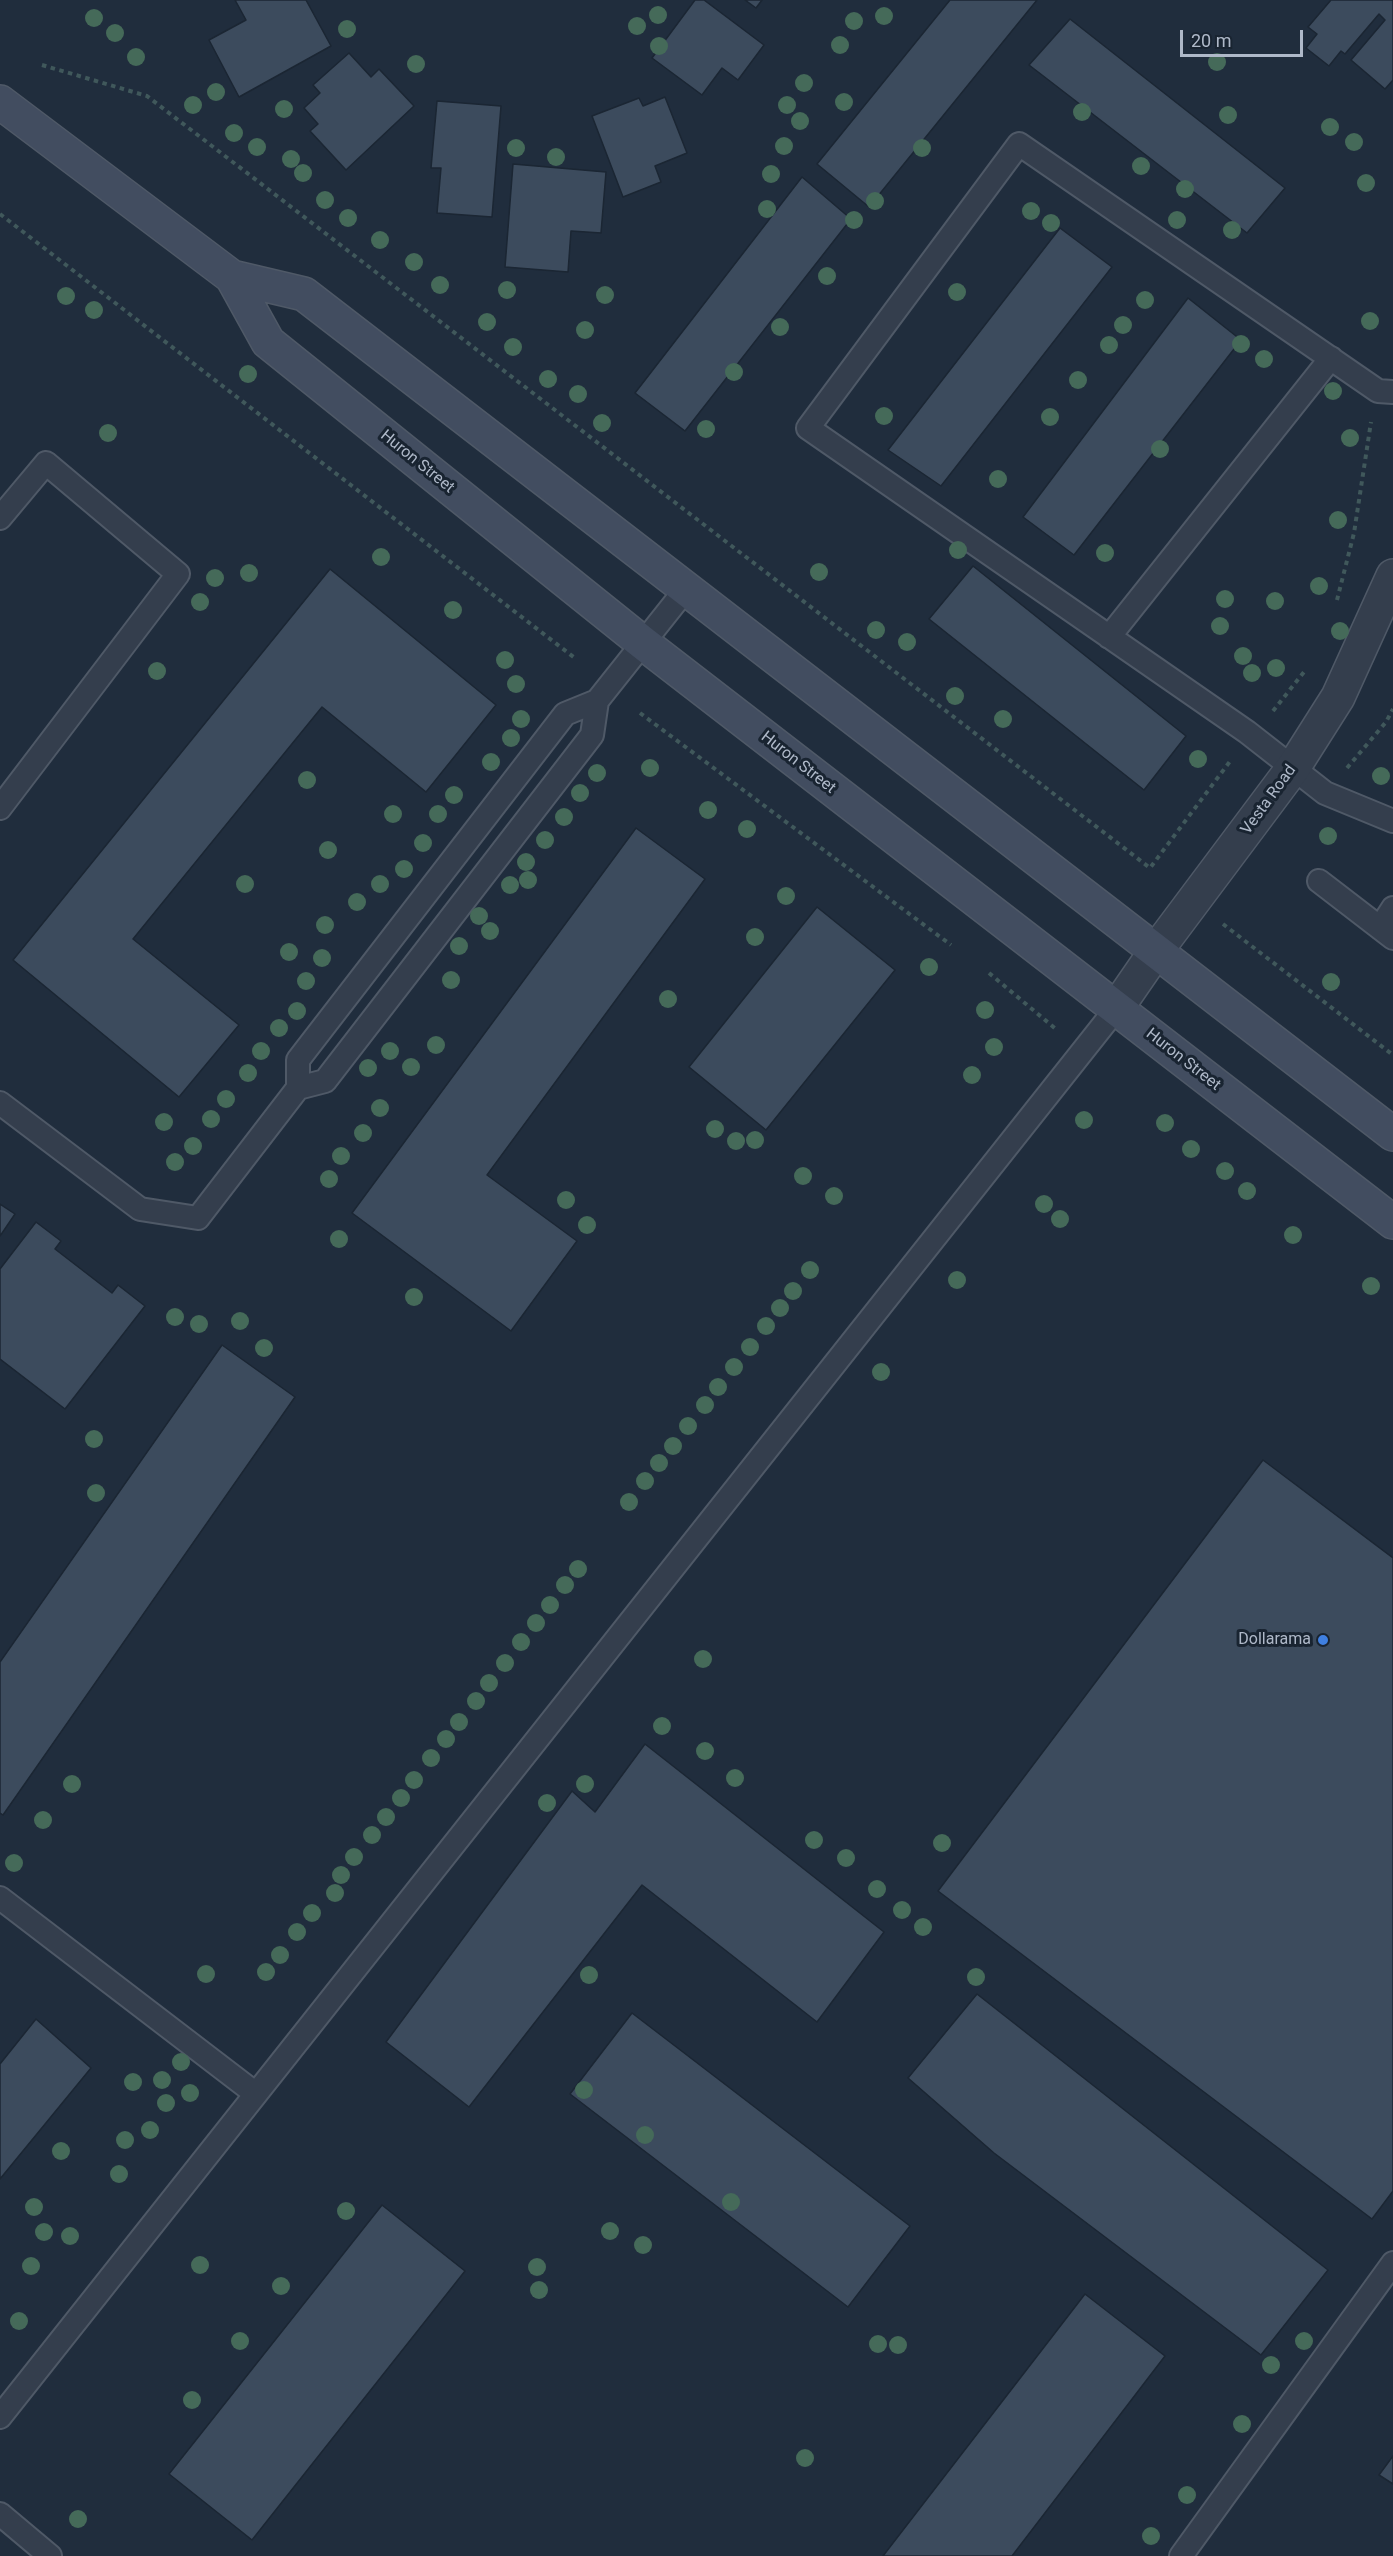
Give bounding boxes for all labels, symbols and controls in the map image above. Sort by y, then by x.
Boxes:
scale bar [1183,18,1306,56]
text: 20 m [1191,30,1231,51]
street label: Huron Street [376,426,458,498]
street label: Huron Street [757,728,839,798]
street label: Vesta Road [1237,762,1301,838]
street label: Huron Street [1142,1025,1224,1095]
place label: Dollarama [1238,1630,1311,1650]
marker: Dollarama [1316,1633,1330,1647]

